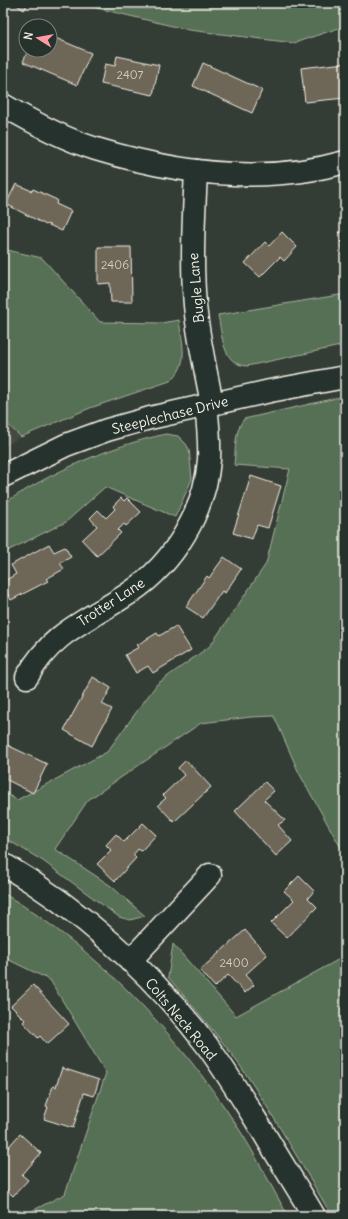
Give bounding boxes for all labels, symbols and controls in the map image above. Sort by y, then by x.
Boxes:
north arrow [18,18,58,58]
text: N [21,31,36,41]
house number: 2407 [117,67,144,82]
street label: Bugle Lane [184,252,208,324]
house number: 2406 [101,257,129,272]
street label: Steeplechase Drive [110,392,230,438]
street label: Trotter Lane [74,574,148,630]
house number: 2400 [219,955,249,970]
street label: Colts Neck Road [141,974,221,1064]

